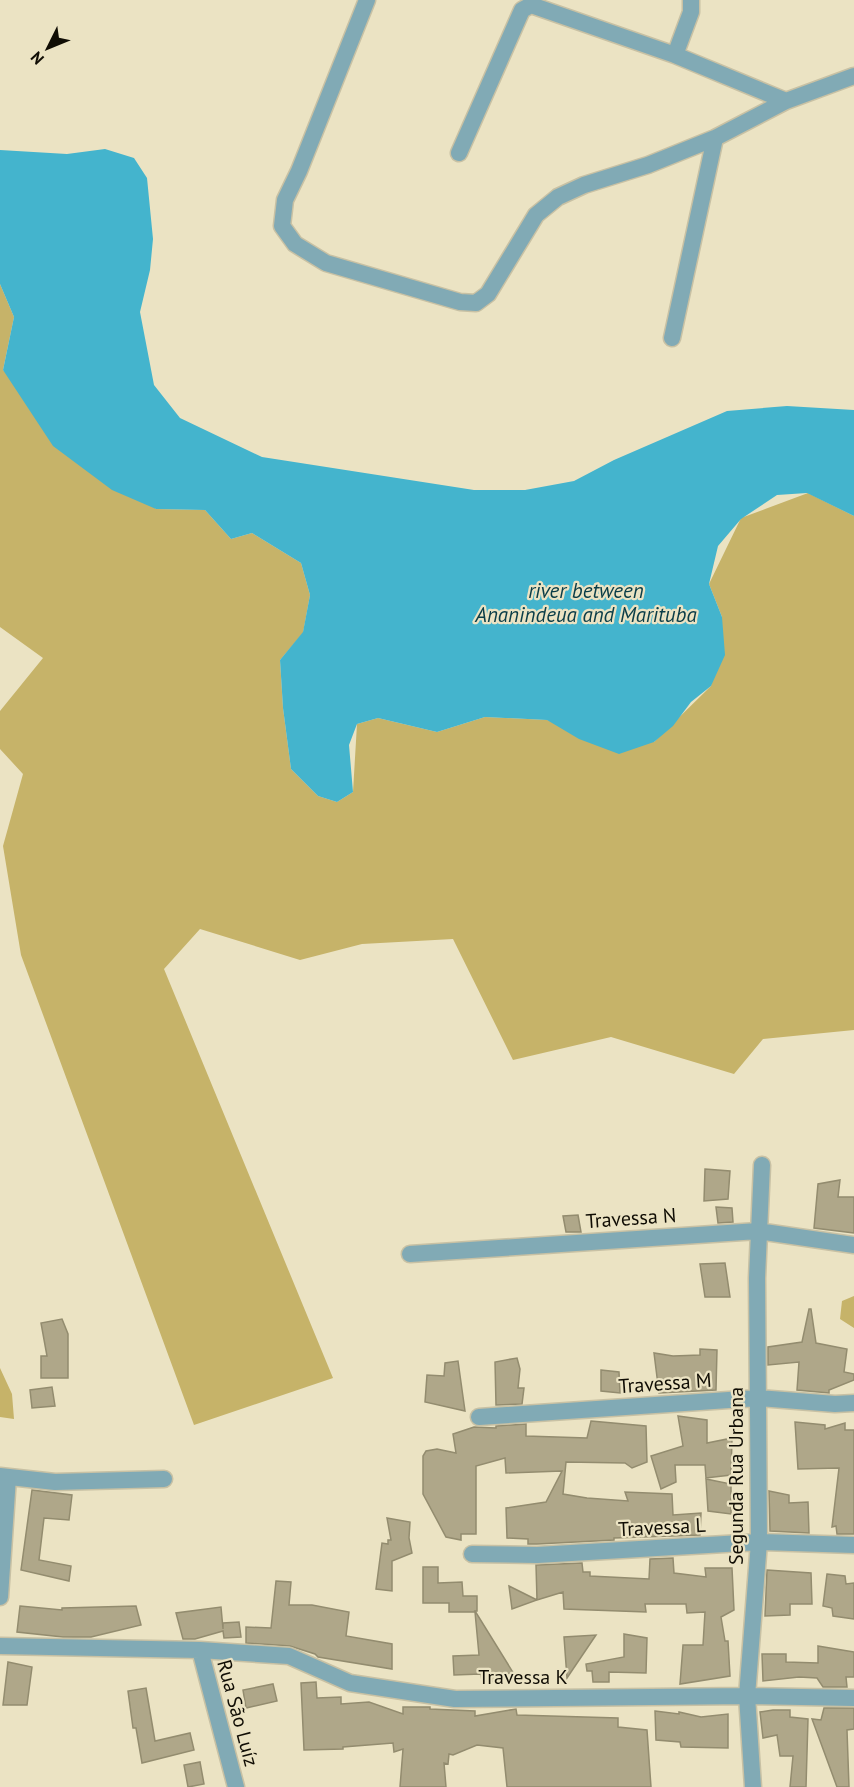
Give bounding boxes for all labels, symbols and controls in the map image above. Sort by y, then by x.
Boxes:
north arrow [18,18,78,78]
text: N [26,48,48,69]
water label: river between Ananindeua and Marituba [474,577,698,628]
street label: Travessa N [585,1202,677,1234]
street label: Travessa M [618,1367,712,1399]
street label: Segunda Rua Urbana [723,1387,749,1565]
street label: Travessa L [618,1512,706,1542]
street label: Rua São Luíz [211,1657,265,1769]
street label: Travessa K [478,1664,568,1690]

